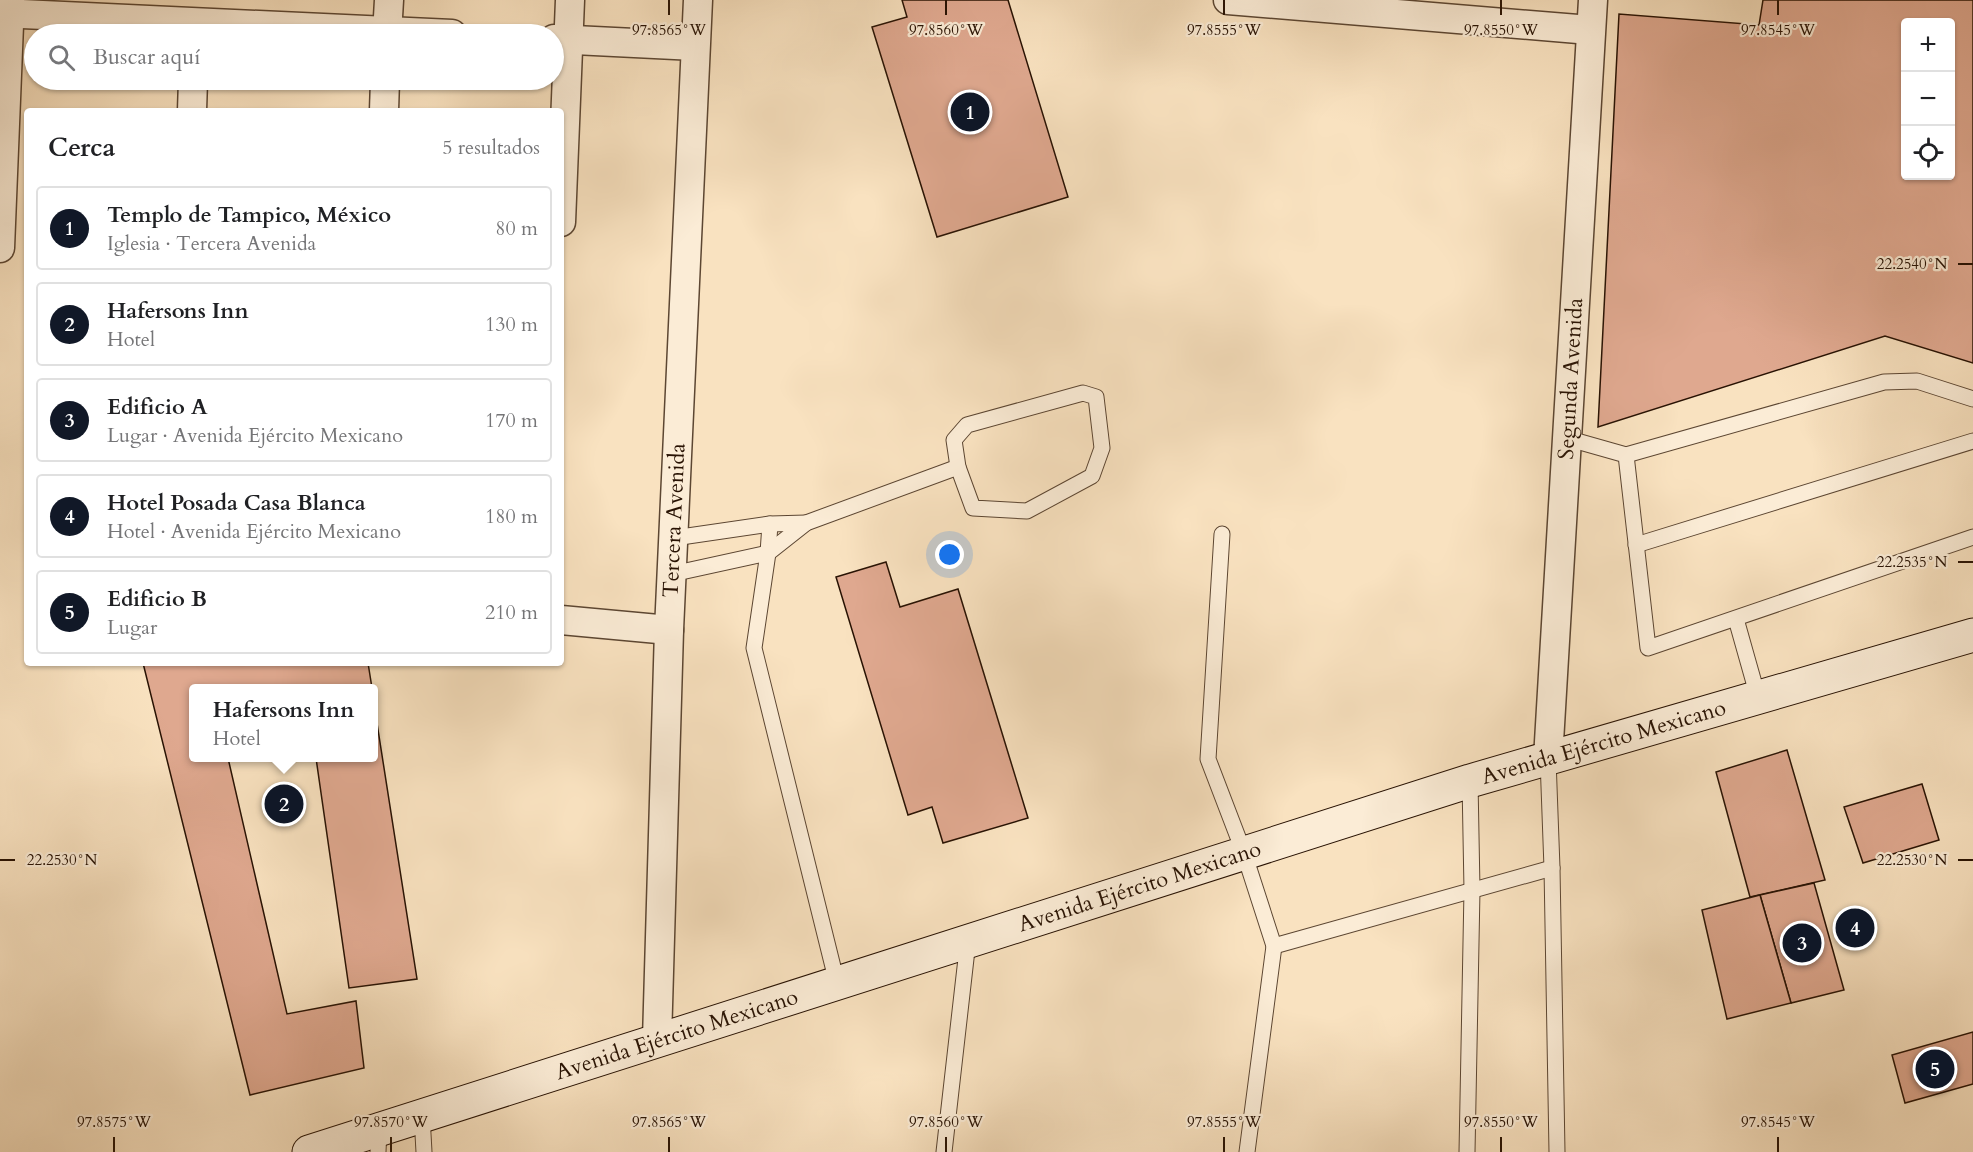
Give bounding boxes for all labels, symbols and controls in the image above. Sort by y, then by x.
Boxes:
map controls [1901,18,1955,180]
button: + [1901,18,1955,72]
text: 97.8565°W [632,20,707,40]
text: 97.8560°W [909,20,984,40]
text: 97.8555°W [1187,20,1262,40]
text: 97.8550°W [1464,20,1539,40]
text: 97.8545°W [1741,20,1816,40]
search box [24,24,564,90]
icon: search [45,41,78,74]
text: Buscar aquí [93,42,200,72]
button: − [1901,72,1955,126]
pin: 1 [950,90,990,134]
button: locate [1901,126,1955,180]
text: Cerca [48,130,115,165]
text: 5 resultados [442,134,540,161]
text: Templo de Tampico, México [107,200,391,230]
text: 1 [64,215,75,242]
text: 80 m [495,215,538,242]
text: Iglesia · Tercera Avenida [107,230,316,257]
text: 22.2540°N [1877,254,1947,274]
text: Hafersons Inn [107,296,249,326]
street label: Segunda Avenida [1551,297,1590,460]
text: 2 [64,311,75,338]
text: 130 m [485,311,538,338]
text: Hotel [107,326,155,353]
text: Edificio A [107,392,207,422]
text: 3 [64,407,75,434]
text: 170 m [485,407,538,434]
text: Lugar · Avenida Ejército Mexicano [107,422,403,449]
street label: Tercera Avenida [656,442,693,598]
text: Hotel Posada Casa Blanca [107,488,366,518]
text: 4 [64,503,75,530]
text: 180 m [485,503,538,530]
text: Hotel · Avenida Ejército Mexicano [107,518,401,545]
your location [935,540,964,569]
text: 22.2535°N [1877,552,1947,572]
text: Edificio B [107,584,207,614]
text: 5 [64,599,75,626]
text: 210 m [485,599,538,626]
text: Lugar [107,614,157,641]
popup [189,684,378,762]
street label: Avenida Ejército Mexicano [1478,692,1730,792]
text: Hafersons Inn [213,695,354,725]
text: Hotel [213,725,261,752]
pin: 2 [264,782,304,826]
street label: Avenida Ejército Mexicano [1014,834,1265,939]
text: 22.2530°N [27,850,97,870]
text: 22.2530°N [1877,850,1947,870]
pin: 4 [1836,906,1874,950]
pin: 3 [1782,920,1822,966]
street label: Avenida Ejército Mexicano [551,982,802,1087]
pin: 5 [1916,1046,1954,1092]
text: 97.8575°W [77,1112,152,1132]
text: 97.8570°W [354,1112,429,1132]
text: 97.8565°W [632,1112,707,1132]
text: 97.8560°W [909,1112,984,1132]
text: 97.8555°W [1187,1112,1262,1132]
text: 97.8550°W [1464,1112,1539,1132]
text: 97.8545°W [1741,1112,1816,1132]

